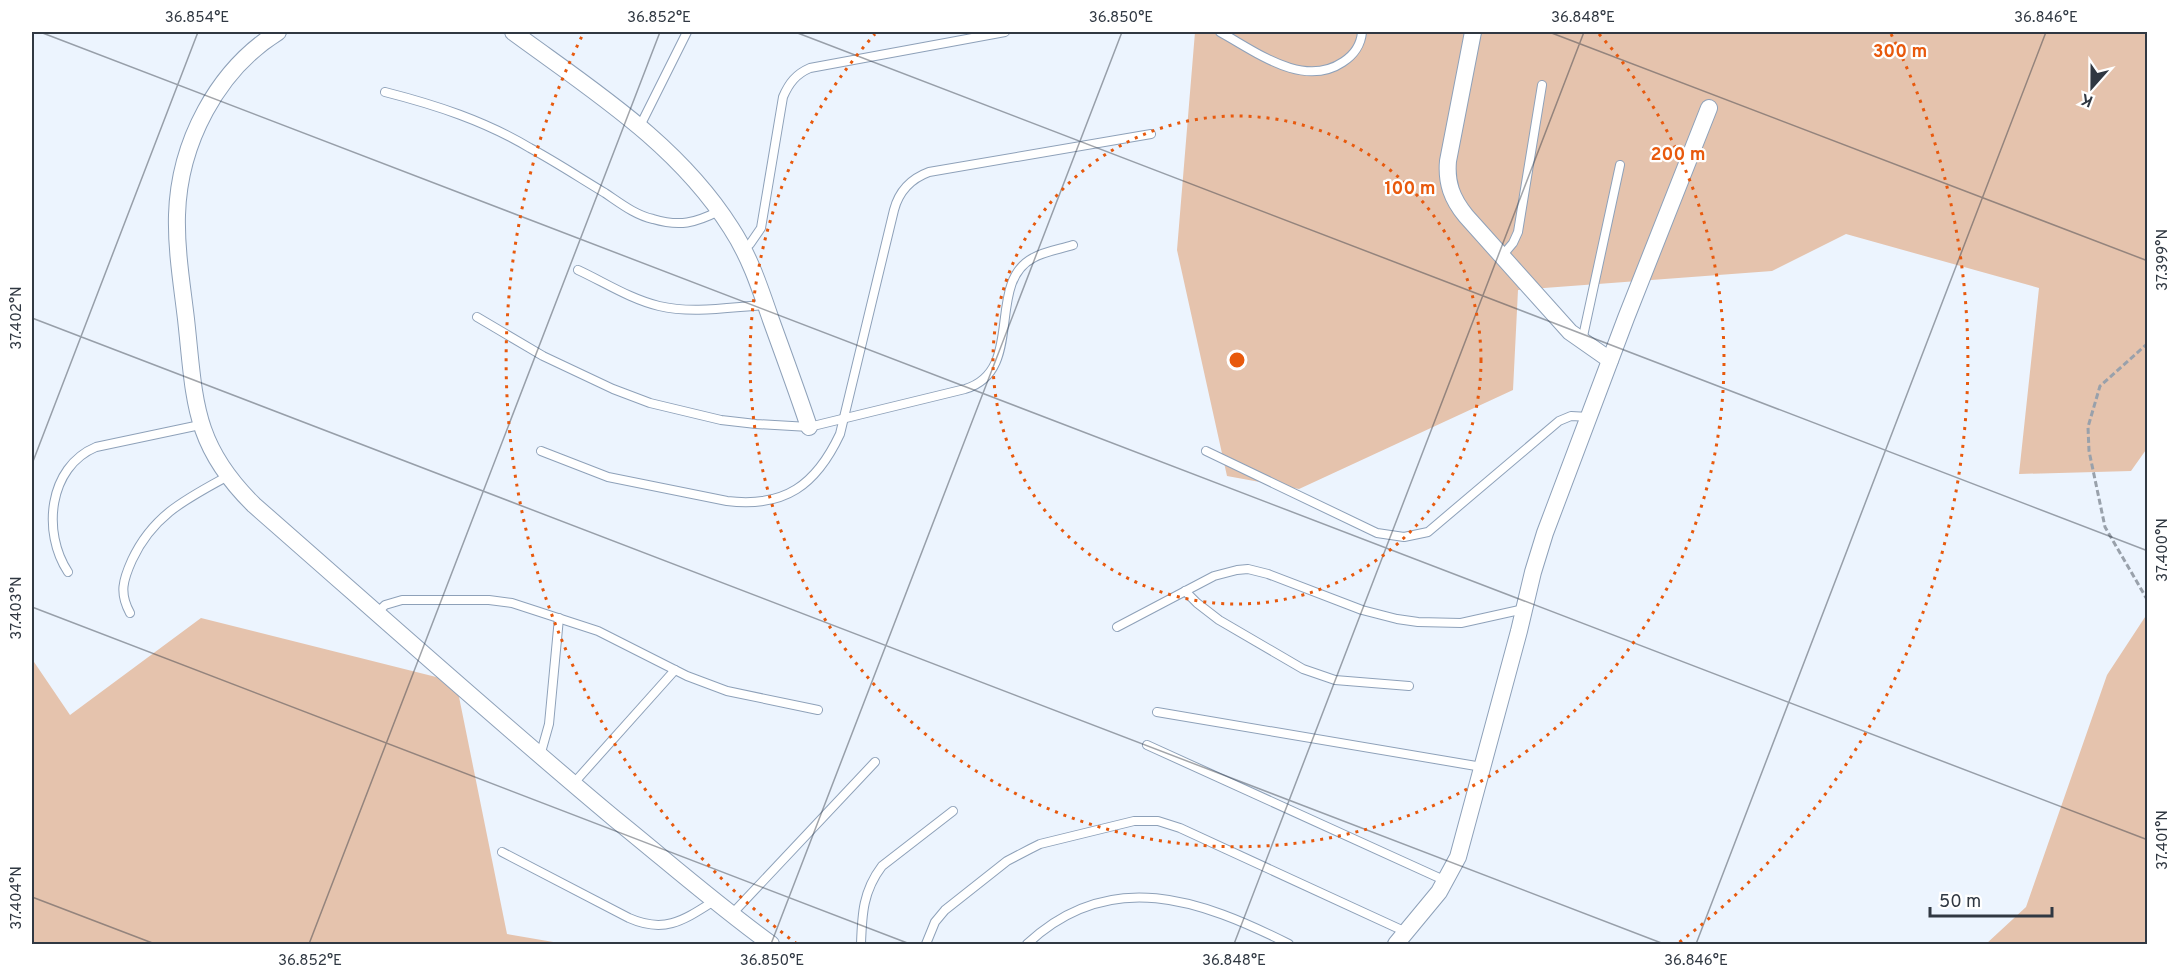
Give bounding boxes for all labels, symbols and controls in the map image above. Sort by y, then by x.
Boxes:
text: 36.854°E [165,9,229,28]
text: 36.852°E [627,9,691,28]
text: 36.850°E [1089,9,1153,28]
text: 36.848°E [1551,9,1615,28]
text: 36.846°E [2014,9,2078,28]
text: 300 m [1873,41,1927,64]
north arrow [2062,57,2122,117]
text: K [2078,88,2096,111]
text: 200 m [1650,144,1706,167]
text: 100 m [1384,178,1436,201]
text: 37.399°N [2154,229,2173,291]
text: 37.402°N [8,286,27,350]
centre of rings [1227,350,1247,370]
text: 37.400°N [2154,518,2173,582]
text: 37.403°N [8,576,27,640]
text: 37.401°N [2154,810,2173,870]
text: 37.404°N [8,866,27,930]
scale bar [1930,880,2052,918]
text: 50 m [1939,891,1981,914]
text: 36.852°E [278,952,342,971]
text: 36.850°E [740,952,804,971]
text: 36.848°E [1202,952,1266,971]
text: 36.846°E [1664,952,1728,971]

